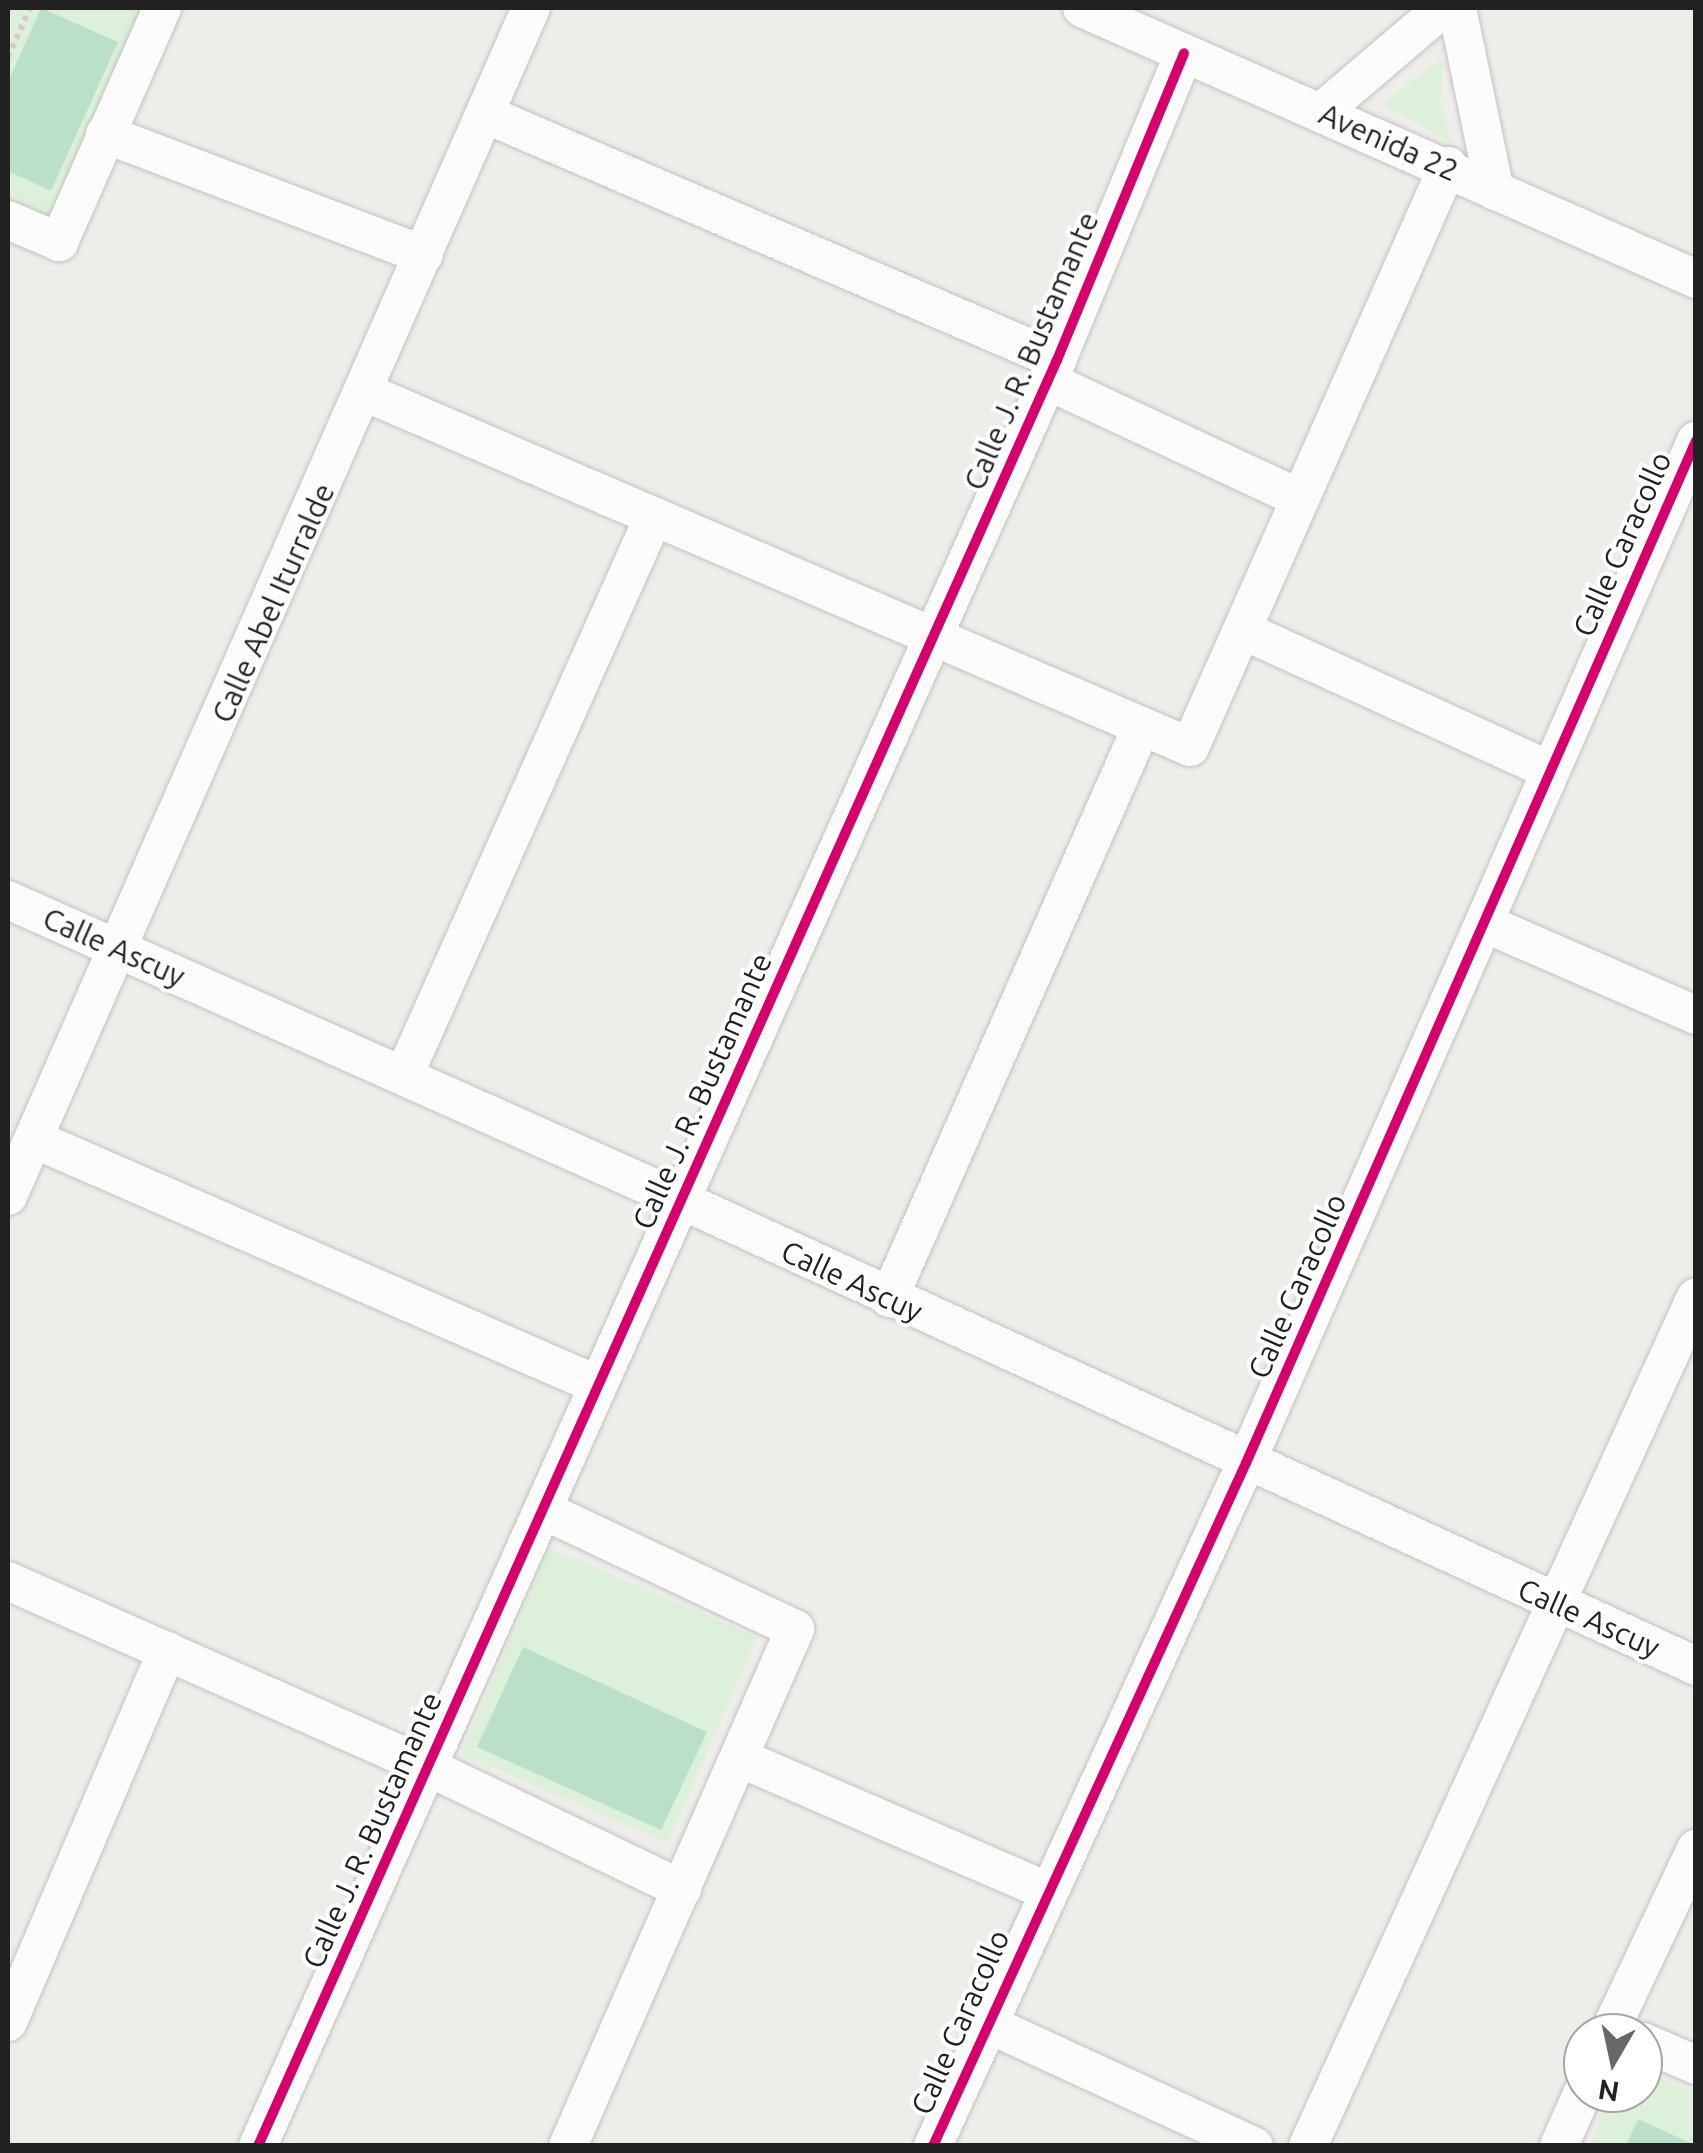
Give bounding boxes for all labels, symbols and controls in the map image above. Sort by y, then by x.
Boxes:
street label: Avenida 22 [1314,95,1464,189]
street label: Calle J. R. Bustamante [956,207,1106,495]
street label: Calle Caracollo [1565,446,1679,642]
street label: Calle Abel Iturralde [204,478,342,728]
street label: Calle Ascuy [38,900,190,994]
street label: Calle J. R. Bustamante [625,947,779,1235]
street label: Calle Caracollo [1240,1188,1354,1384]
street label: Calle Ascuy [776,1233,928,1329]
street label: Calle Ascuy [1513,1571,1665,1665]
street label: Calle J. R. Bustamante [295,1686,449,1974]
street label: Calle Caracollo [903,1924,1017,2120]
north arrow [1563,2013,1663,2113]
text: N [1596,2074,1621,2108]

